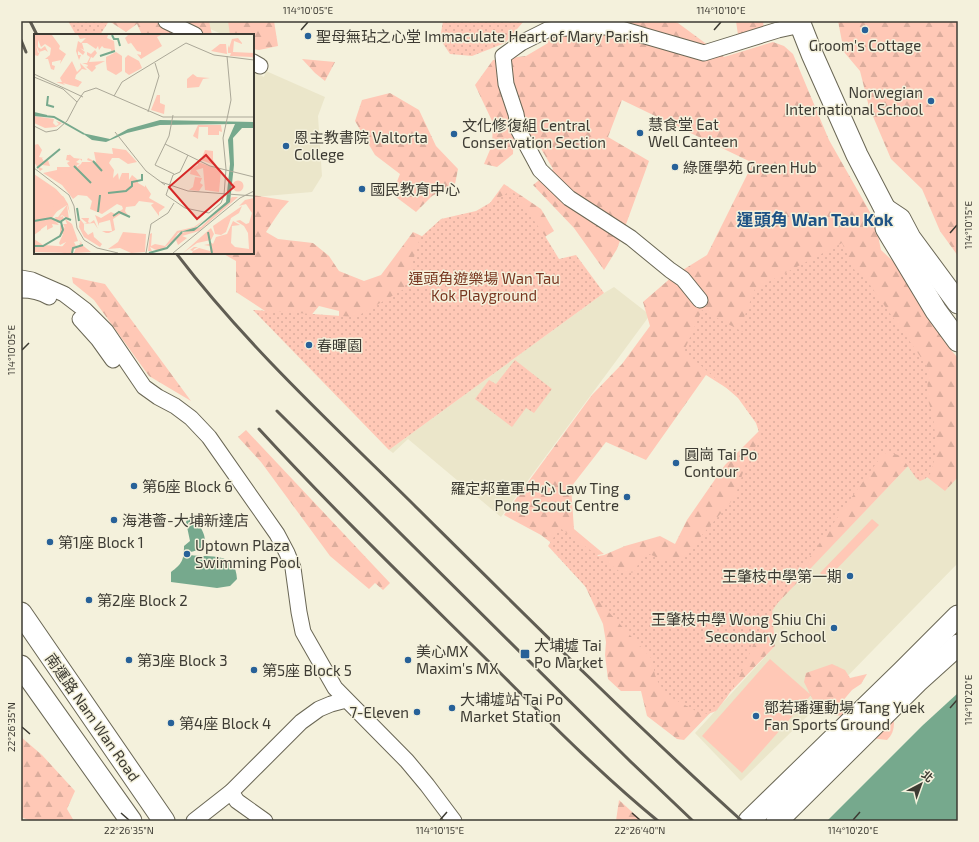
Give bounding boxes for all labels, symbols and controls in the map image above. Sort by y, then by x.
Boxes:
text: 114°10'05"E [283,4,334,16]
text: 114°10'10"E [697,4,746,16]
marker: Groom's Cottage [860,25,870,35]
place label: 聖母無玷之心堂 Immaculate Heart of Mary Parish [316,27,649,45]
marker: 聖母無玷之心堂 Immaculate Heart of Mary Parish [303,31,313,41]
inset map [34,34,254,254]
place label: Groom's Cottage [809,36,921,54]
place label: Norwegian International School [785,83,924,118]
marker: Norwegian International School [926,96,936,106]
place label: 慧食堂 Eat Well Canteen [648,115,738,150]
place label: 文化修復組 Central Conservation Section [462,116,606,151]
place label: 恩主教書院 Valtorta College [294,128,428,163]
marker: 慧食堂 Eat Well Canteen [635,128,645,138]
marker: 文化修復組 Central Conservation Section [449,129,459,139]
marker: 恩主教書院 Valtorta College [281,141,291,151]
place label: 綠匯學苑 Green Hub [683,158,817,176]
marker: 綠匯學苑 Green Hub [670,162,680,172]
place label: 國民教育中心 [370,180,460,198]
marker: 國民教育中心 [357,184,367,194]
text: 114°10'15"E [962,200,974,249]
district label: 運頭角 Wan Tau Kok [737,209,894,229]
park label: 運頭角遊樂場 Wan Tau Kok Playground [408,269,560,304]
text: 114°10'05"E [5,324,17,375]
place label: 春暉園 [317,336,362,354]
marker: 春暉園 [304,340,314,350]
place label: 圓崗 Tai Po Contour [684,445,757,480]
marker: 圓崗 Tai Po Contour [671,458,681,468]
place label: 第6座 Block 6 [142,477,233,495]
place label: 羅定邦童軍中心 Law Ting Pong Scout Centre [450,479,620,514]
marker: 第6座 Block 6 [129,481,139,491]
marker: 羅定邦童軍中心 Law Ting Pong Scout Centre [622,492,632,502]
place label: 海港薈-大埔新達店 [122,511,249,529]
marker: 海港薈-大埔新達店 [109,515,119,525]
place label: 第1座 Block 1 [58,533,144,551]
place label: Uptown Plaza Swimming Pool [195,536,301,571]
marker: 第1座 Block 1 [45,537,55,547]
marker: Uptown Plaza Swimming Pool [182,549,192,559]
place label: 王肇枝中學第一期 [722,567,842,585]
marker: 王肇枝中學第一期 [845,571,855,581]
place label: 第2座 Block 2 [97,591,188,609]
marker: 第2座 Block 2 [84,595,94,605]
place label: 王肇枝中學 Wong Shiu Chi Secondary School [651,610,827,645]
marker: 王肇枝中學 Wong Shiu Chi Secondary School [829,623,839,633]
place label: 大埔墟 Tai Po Market [534,636,603,671]
place label: 美心MX Maxim's MX [416,642,498,677]
marker: 大埔墟 Tai Po Market [519,648,531,660]
street label: 南運路 Nam Wan Road [42,649,144,785]
place label: 第3座 Block 3 [137,651,227,669]
marker: 第3座 Block 3 [124,655,134,665]
marker: 美心MX Maxim's MX [403,655,413,665]
place label: 第5座 Block 5 [262,661,352,679]
marker: 第5座 Block 5 [249,665,259,675]
text: 114°10'20"E [962,674,974,725]
place label: 大埔墟站 Tai Po Market Station [460,690,563,725]
place label: 鄧若璠運動場 Tang Yuek Fan Sports Ground [764,698,925,733]
text: 22°26'35"N [5,702,17,752]
place label: 7-Eleven [349,703,409,721]
marker: 大埔墟站 Tai Po Market Station [447,703,457,713]
marker: 7-Eleven [412,707,422,717]
marker: 鄧若璠運動場 Tang Yuek Fan Sports Ground [751,711,761,721]
place label: 第4座 Block 4 [179,714,271,732]
marker: 第4座 Block 4 [166,718,176,728]
north arrow [901,764,941,804]
text: 北 [919,768,936,785]
text: 22°26'35"N [104,824,154,836]
text: 114°10'15"E [416,824,465,836]
text: 22°26'40"N [615,824,665,836]
text: 114°10'20"E [828,824,879,836]

